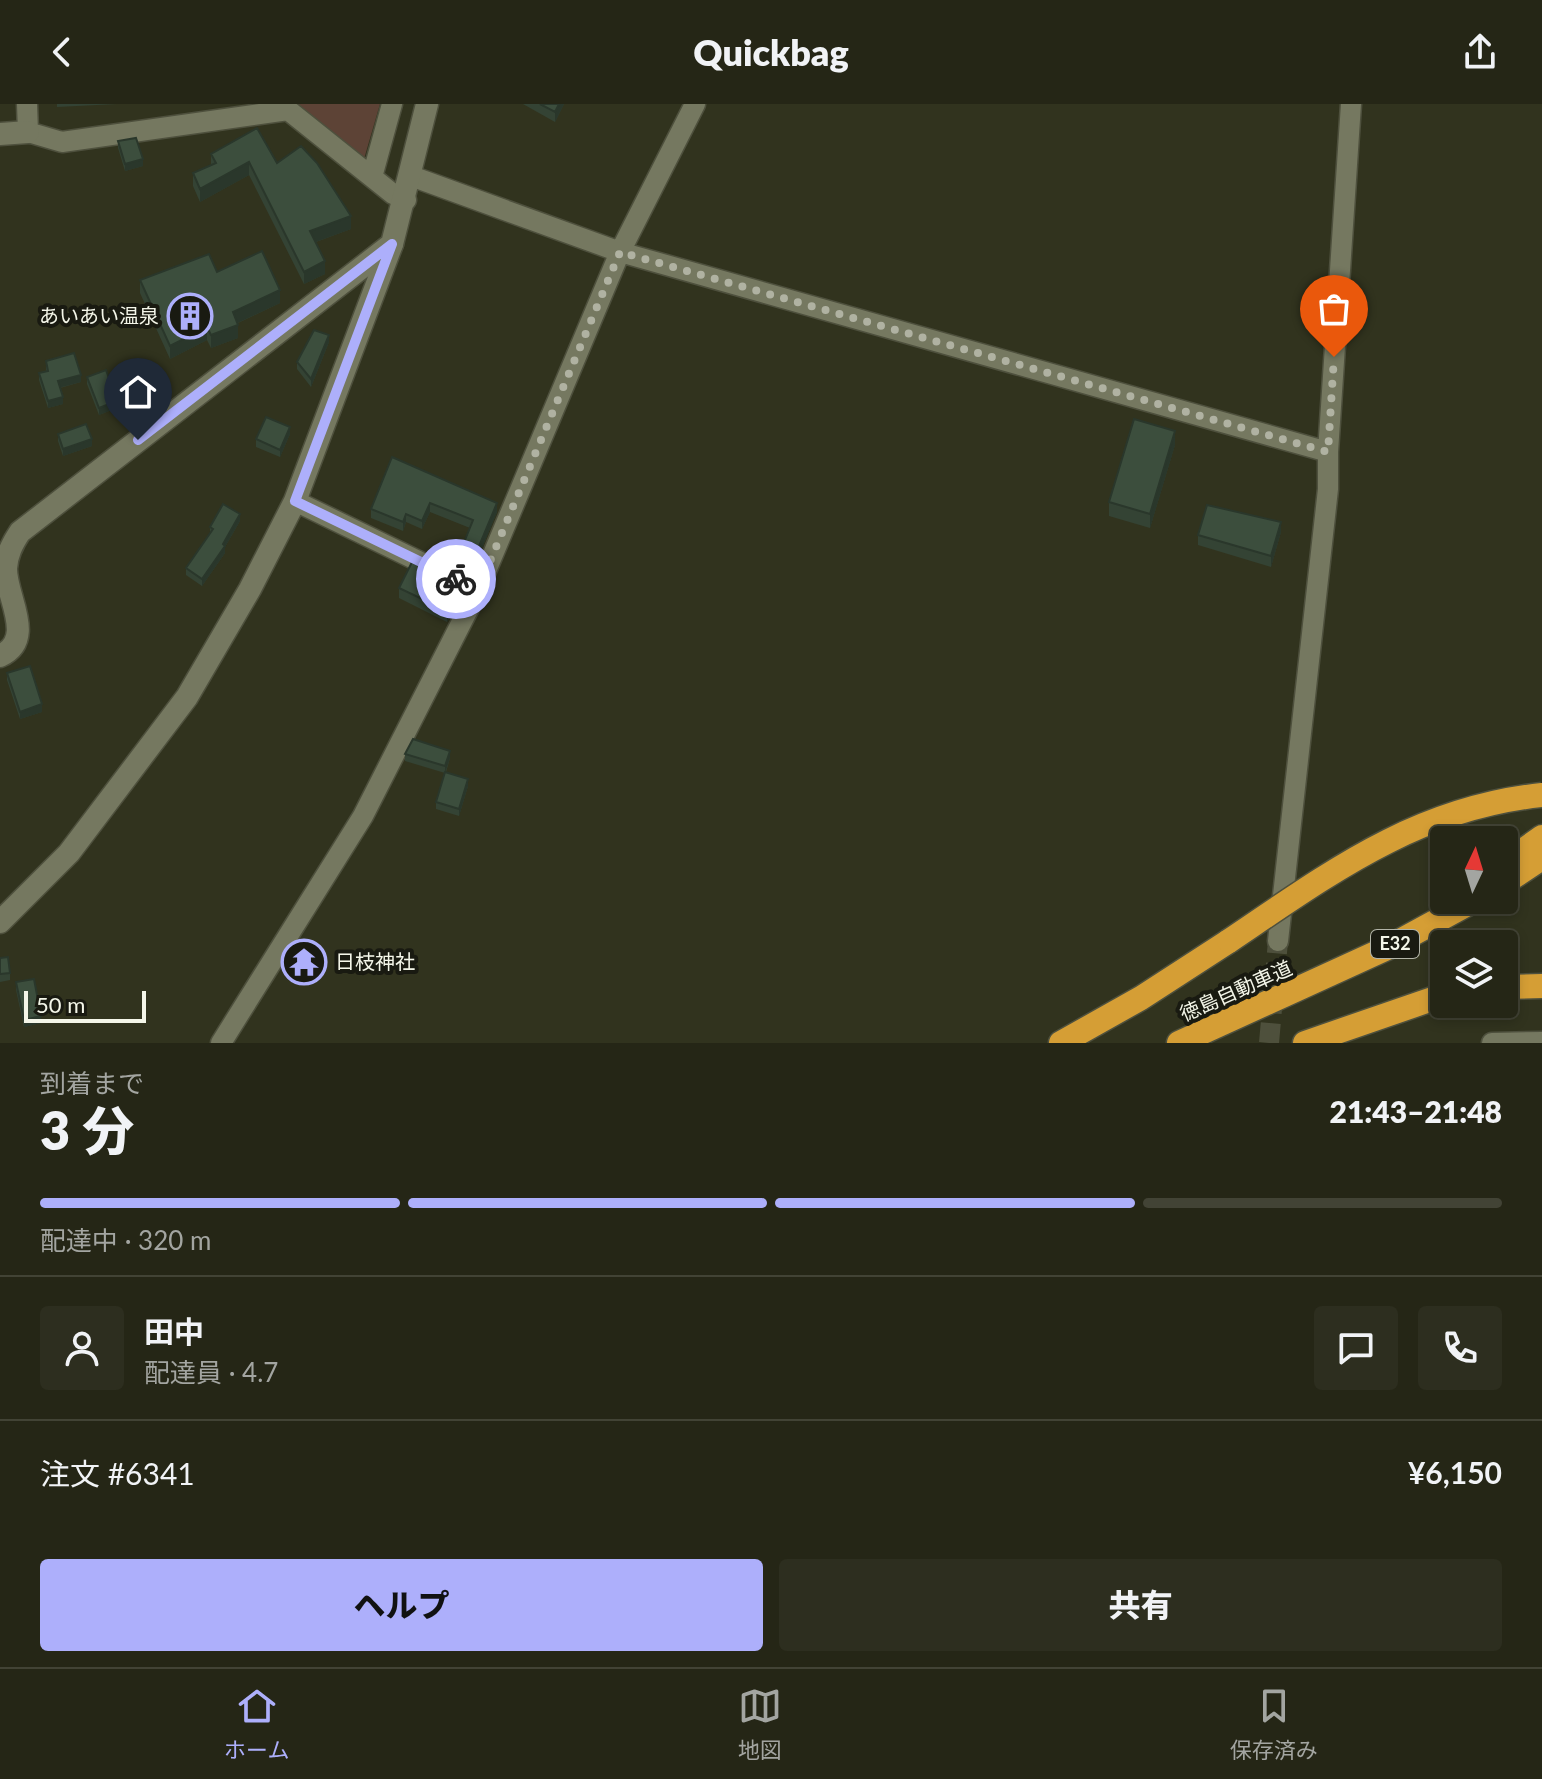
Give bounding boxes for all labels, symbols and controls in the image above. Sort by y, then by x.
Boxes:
icon: back [40,30,84,74]
text: Quickbag [693,30,849,74]
icon: share [1458,30,1502,74]
pin [1300,275,1368,357]
icon: bag [1312,287,1356,331]
building icon: あいあい温泉 [166,292,214,340]
place label: あいあい温泉 [39,303,159,327]
pin [104,358,172,440]
icon: home [116,370,160,414]
courier [416,539,496,619]
icon: bike [434,557,478,601]
north arrow [1430,826,1518,914]
map controls [1430,826,1518,1018]
road number: E32 [1371,930,1419,958]
button: layers [1430,930,1518,1018]
temple icon: 日枝神社 [280,938,328,986]
place label: 日枝神社 [335,949,415,973]
street label: 徳島自動車道 [1176,955,1295,1025]
scale bar [24,987,146,1023]
text: 50 m [36,991,85,1018]
text: 到着まで [40,1067,144,1099]
text: 21:43–21:48 [1329,1093,1502,1129]
text: 3 分 [40,1099,134,1161]
text: 配達中 · 320 m [40,1224,211,1256]
button: person [40,1306,124,1390]
button: chat [1314,1306,1398,1390]
button: phone [1418,1306,1502,1390]
text: 田中 [144,1313,204,1349]
text: 配達員 · 4.7 [144,1356,278,1388]
text: ¥6,150 [1408,1454,1502,1490]
text: 注文 #6341 [40,1455,195,1491]
button: ヘルプ [40,1559,763,1651]
button: 共有 [779,1559,1502,1651]
tab: ホーム [224,1684,289,1764]
tab: 地図 [738,1684,782,1764]
tab: 保存済み [1230,1684,1318,1764]

